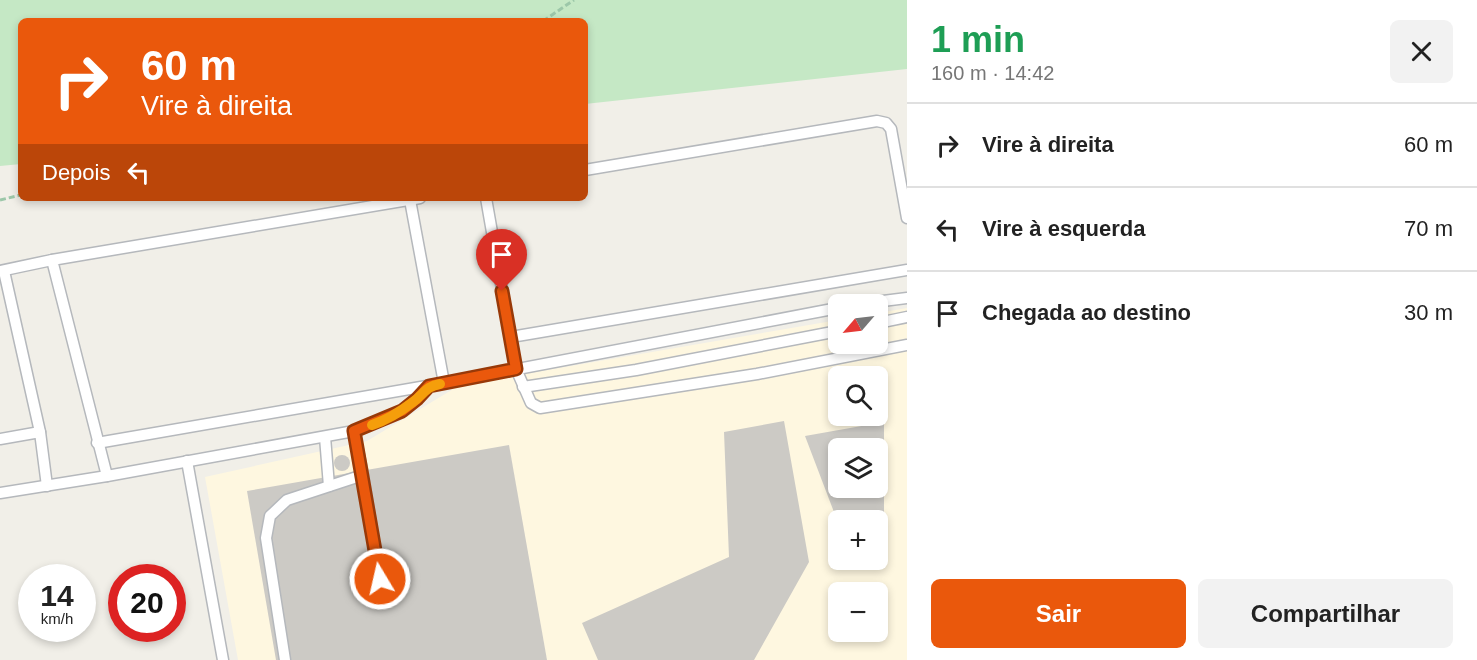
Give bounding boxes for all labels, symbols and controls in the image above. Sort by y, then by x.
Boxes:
text: 1 min [931,19,1025,60]
button: close [1390,20,1453,83]
icon: right [42,42,120,120]
text: 60 m [141,42,237,89]
text: 160 m · 14:42 [931,62,1054,84]
text: Vire à direita [141,91,292,121]
icon: right [931,129,964,162]
text: Vire à direita [982,132,1114,157]
text: 60 m [1404,132,1453,157]
icon: left [122,156,155,189]
text: Depois [42,160,110,185]
icon: left [931,213,964,246]
text: Vire à esquerda [982,216,1145,241]
text: 70 m [1404,216,1453,241]
pin [476,229,527,291]
icon: arrive [485,238,518,271]
north arrow [828,294,888,354]
map controls [828,294,888,642]
icon: arrive [931,297,964,330]
text: Chegada ao destino [982,300,1191,325]
text: 30 m [1404,300,1453,325]
button: search [828,366,888,426]
button: layers [828,438,888,498]
button: + [828,510,888,570]
position arrow [348,547,412,611]
speed limit sign: 20 [108,564,186,642]
text: 14 [40,579,74,612]
button: Sair [931,579,1186,648]
button: Compartilhar [1198,579,1453,648]
button: − [828,582,888,642]
text: km/h [41,610,73,627]

